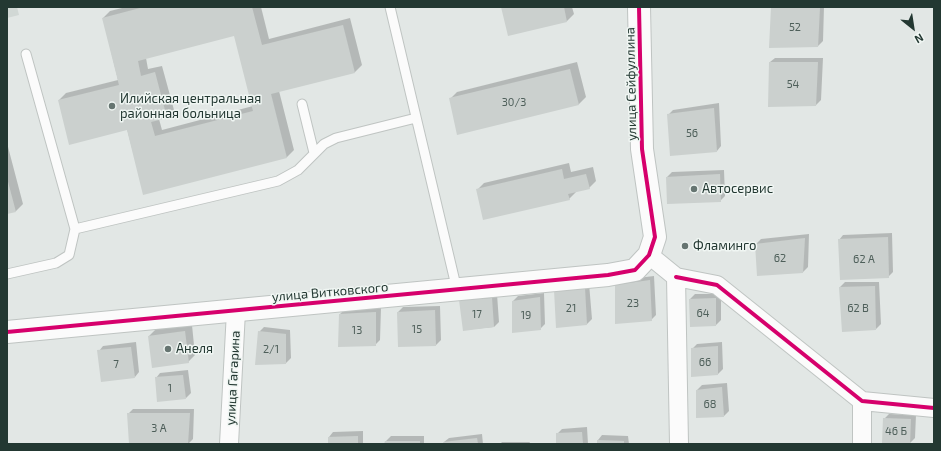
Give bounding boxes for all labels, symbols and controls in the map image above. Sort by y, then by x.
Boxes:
north arrow [893,8,933,48]
house number: 52 [789,20,801,34]
street label: улица Сейфуллина [622,27,640,141]
text: N [913,31,926,46]
house number: 54 [787,77,799,91]
place label: Илийская центральная районная больница [120,91,261,122]
house number: 30/3 [502,95,526,109]
marker: Илийская центральная районная больница [107,101,117,111]
house number: 56 [686,126,698,140]
place label: Автосервис [702,181,773,197]
marker: Автосервис [689,184,699,194]
place label: Фламинго [693,238,756,254]
marker: Фламинго [680,241,690,251]
house number: 62 [774,251,786,265]
house number: 62 А [853,252,875,266]
street label: улица Витковского [271,279,389,305]
house number: 23 [627,296,639,310]
house number: 21 [566,301,576,315]
house number: 62 В [847,301,869,315]
house number: 64 [696,306,710,320]
house number: 17 [472,307,482,321]
house number: 19 [521,308,531,322]
house number: 15 [412,322,422,336]
house number: 13 [352,323,362,337]
street label: улица Гагарина [223,330,243,426]
place label: Анеля [176,341,213,357]
house number: 2/1 [263,342,279,356]
marker: Анеля [163,344,173,354]
house number: 66 [699,355,711,369]
house number: 7 [113,357,119,371]
house number: 1 [168,381,172,395]
house number: 68 [704,397,716,411]
house number: 3 А [151,421,167,435]
house number: 46 Б [885,424,907,438]

